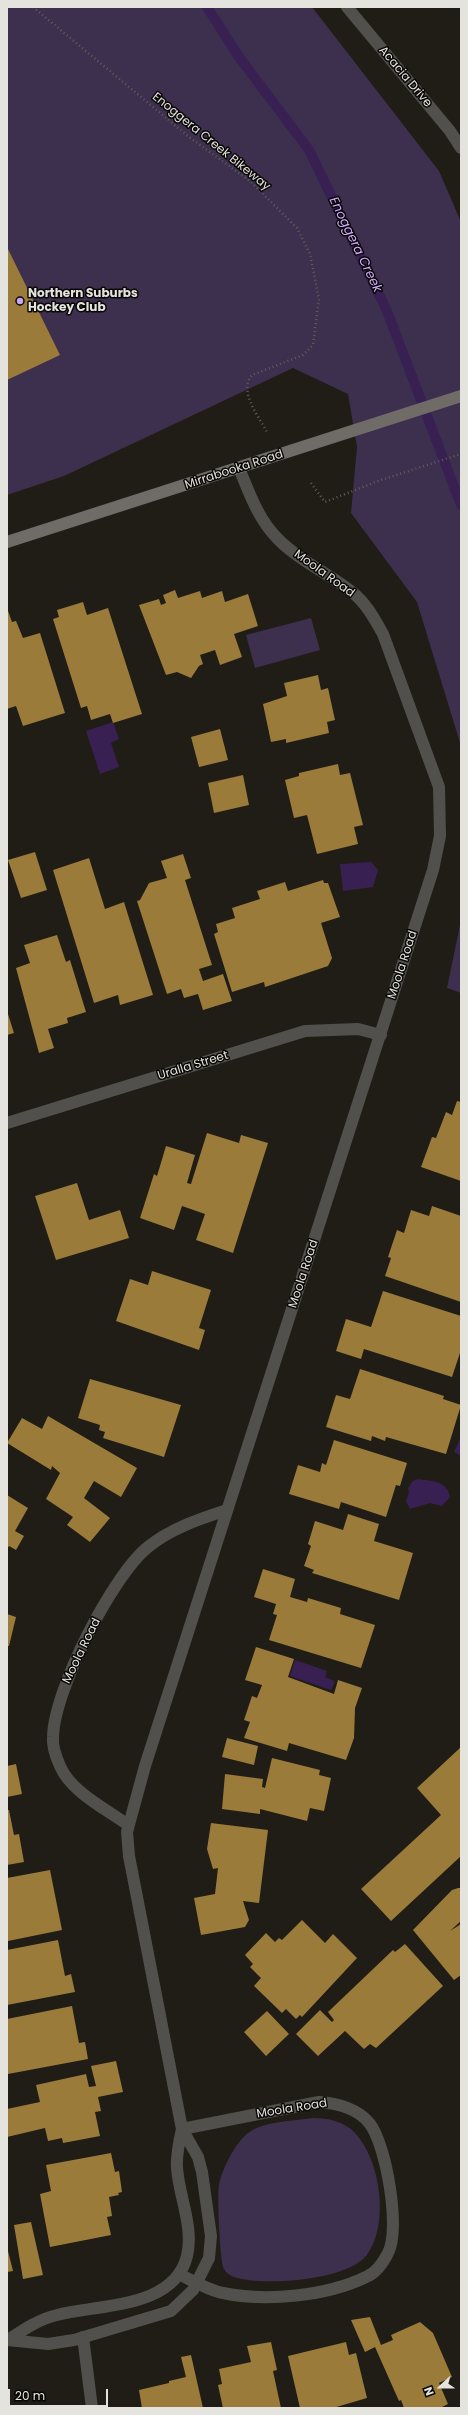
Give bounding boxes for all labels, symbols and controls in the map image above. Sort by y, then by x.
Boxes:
street label: Acacia Drive [375,44,435,110]
street label: Enoggera Creek Bikeway [149,90,273,194]
water label: Enoggera Creek [325,195,385,295]
place label: Northern Suburbs Hockey Club [28,287,138,315]
marker: Northern Suburbs Hockey Club [15,296,25,306]
street label: Mirrabooka Road [183,447,285,493]
street label: Moola Road [291,547,357,601]
street label: Moola Road [385,929,421,1001]
street label: Uralla Street [156,1048,230,1084]
street label: Moola Road [286,1238,322,1310]
street label: Moola Road [60,1616,104,1686]
street label: Moola Road [256,2096,328,2122]
north arrow [420,2367,460,2407]
scale bar [10,2381,110,2407]
text: N [420,2385,438,2398]
text: 20 m [15,2387,45,2404]

